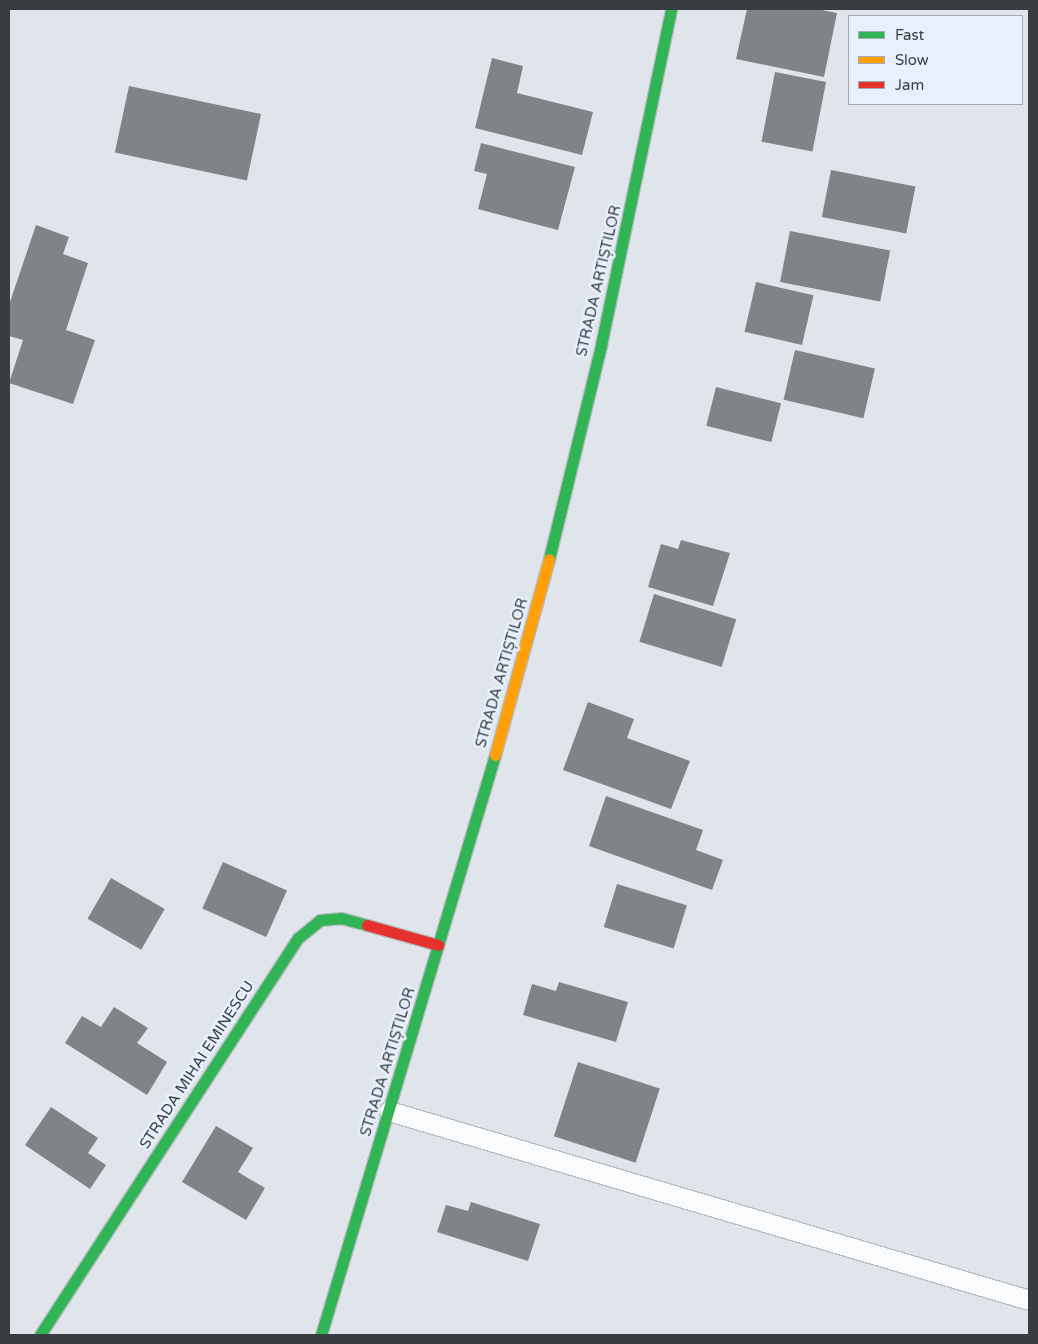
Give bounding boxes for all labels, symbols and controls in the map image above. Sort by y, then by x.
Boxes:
legend [848,15,1023,105]
text: Fast [895,26,924,44]
text: Slow [895,51,929,69]
text: Jam [895,76,924,94]
street label: STRADA ARTIȘTILOR [573,204,625,358]
street label: STRADA ARTIȘTILOR [472,596,532,750]
street label: STRADA MIHAI EMINESCU [136,978,258,1152]
street label: STRADA ARTIȘTILOR [357,985,419,1139]

